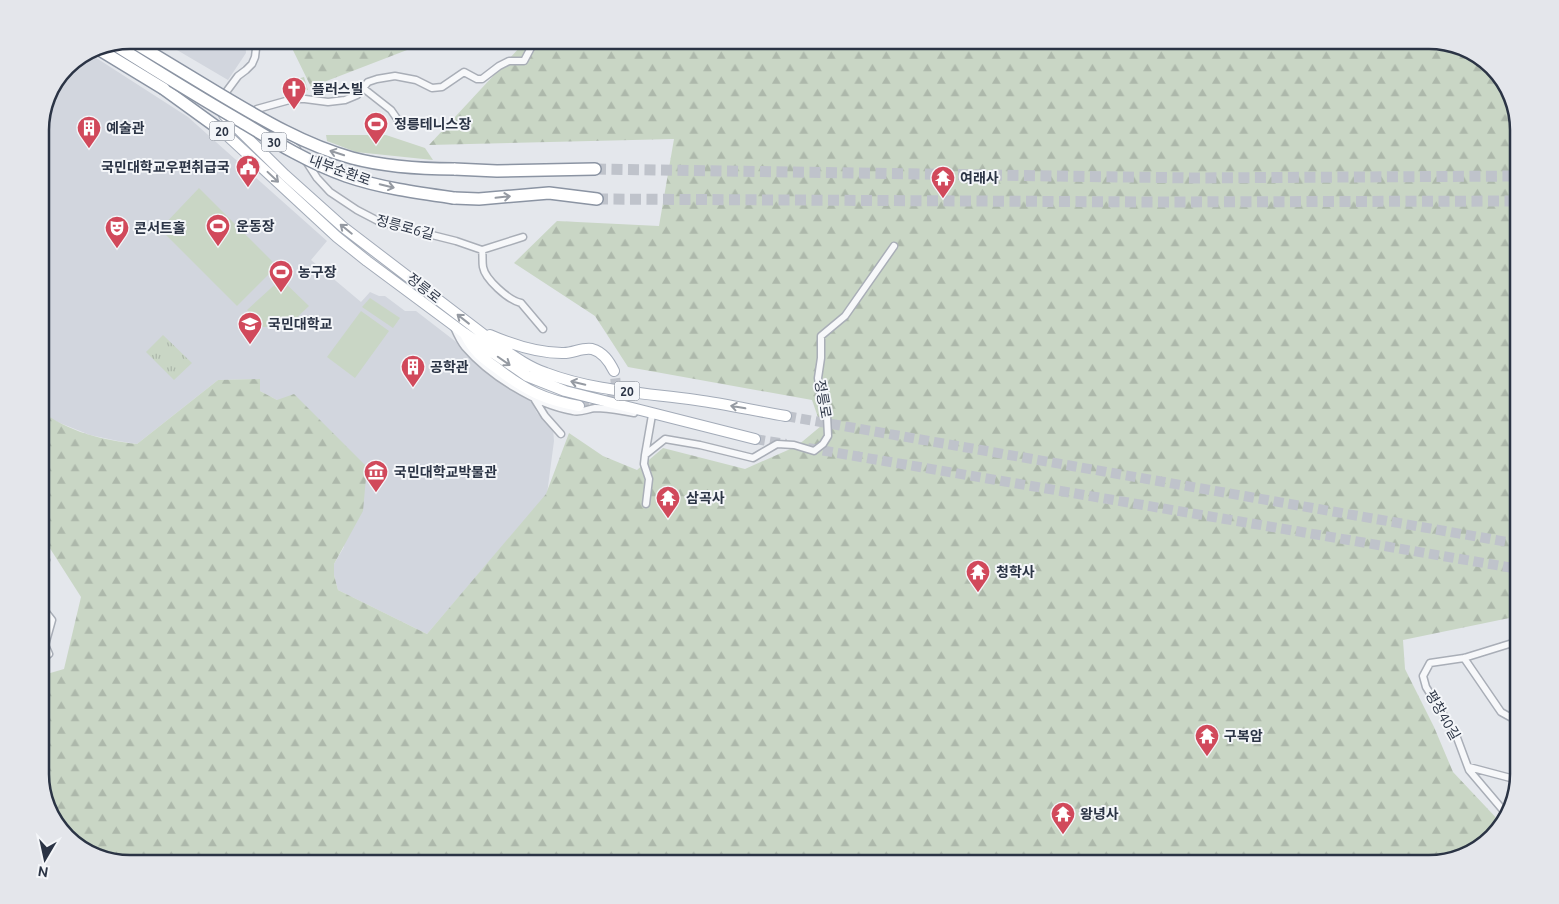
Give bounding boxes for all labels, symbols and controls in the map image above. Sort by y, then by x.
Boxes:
church icon: 플러스빌 [281,76,307,110]
place label: 플러스빌 [312,81,364,97]
sports icon: 정릉테니스장 [363,111,389,145]
building icon: 예술관 [76,115,102,149]
place label: 정릉테니스장 [394,116,471,132]
place label: 예술관 [106,120,145,136]
road number: 20 [210,122,234,140]
road number: 30 [262,132,286,152]
one-way arrow [330,148,346,157]
street label: 내부순환로 [307,151,373,189]
public building icon: 국민대학교우편취급국 [235,154,261,188]
place label: 국민대학교우편취급국 [101,159,230,175]
temple icon: 여래사 [930,165,956,199]
place label: 여래사 [960,170,999,186]
one-way arrow [266,171,279,183]
one-way arrow [378,182,394,191]
one-way arrow [494,192,510,202]
street label: 정릉로6길 [374,212,436,242]
sports icon: 운동장 [205,213,231,247]
theatre icon: 콘서트홀 [104,215,130,249]
place label: 운동장 [236,218,275,234]
place label: 콘서트홀 [134,220,186,236]
one-way arrow [340,223,353,234]
sports icon: 농구장 [268,259,294,293]
place label: 농구장 [298,264,337,280]
street label: 정릉로 [404,270,444,306]
school or university icon: 국민대학교 [237,311,263,345]
one-way arrow [457,313,470,324]
place label: 국민대학교 [268,316,333,332]
building icon: 공학관 [400,354,426,388]
one-way arrow [497,356,511,366]
place label: 공학관 [430,359,469,375]
one-way arrow [570,378,586,387]
street label: 정릉로 [812,379,834,420]
road number: 20 [614,382,640,401]
one-way arrow [731,402,747,412]
museum icon: 국민대학교박물관 [363,459,389,493]
place label: 국민대학교박물관 [394,464,497,480]
temple icon: 삼곡사 [655,485,681,519]
place label: 삼곡사 [686,490,725,506]
temple icon: 청학사 [965,559,991,593]
place label: 청학사 [996,564,1035,580]
street label: 평창40길 [1422,687,1464,743]
temple icon: 구복암 [1194,723,1220,757]
place label: 구복암 [1224,728,1263,744]
temple icon: 왕녕사 [1050,801,1076,835]
place label: 왕녕사 [1080,806,1119,822]
north arrow [20,834,70,884]
text: N [37,863,49,881]

